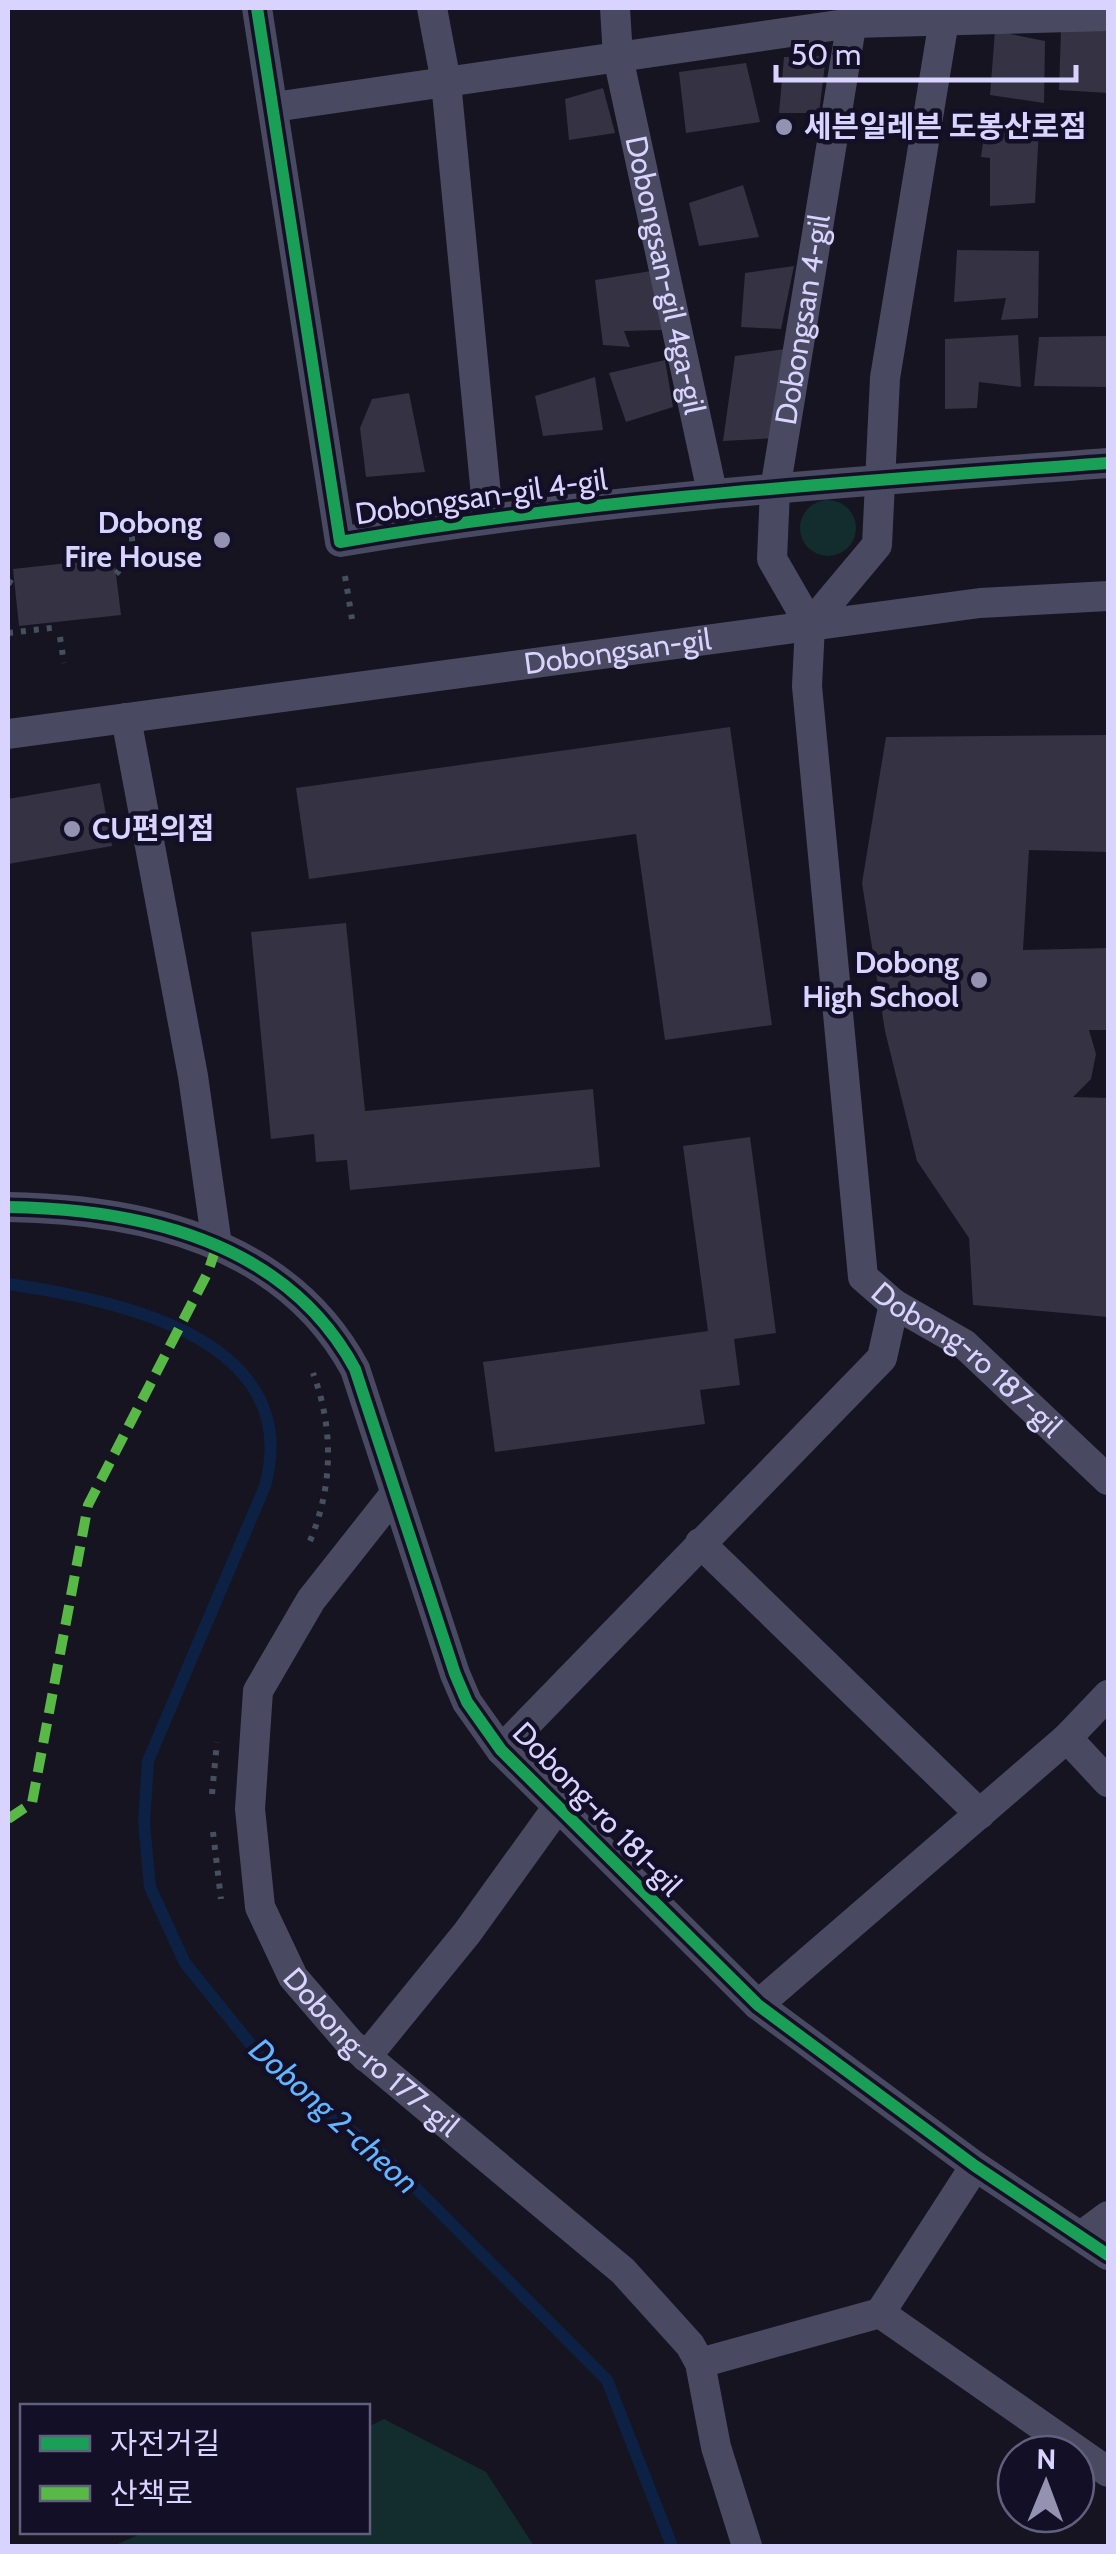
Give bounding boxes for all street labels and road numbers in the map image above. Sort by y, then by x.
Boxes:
street label: Dobongsan-gil 4ga-gil [618,132,714,417]
street label: Dobongsan 4-gil [767,212,838,427]
street label: Dobongsan-gil 4-gil [353,461,609,533]
street label: Dobongsan-gil [522,620,713,682]
street label: Dobong-ro 187-gil [864,1274,1070,1445]
street label: Dobong-ro 181-gil [505,1714,690,1903]
street label: Dobong-ro 177-gil [275,1960,467,2144]

